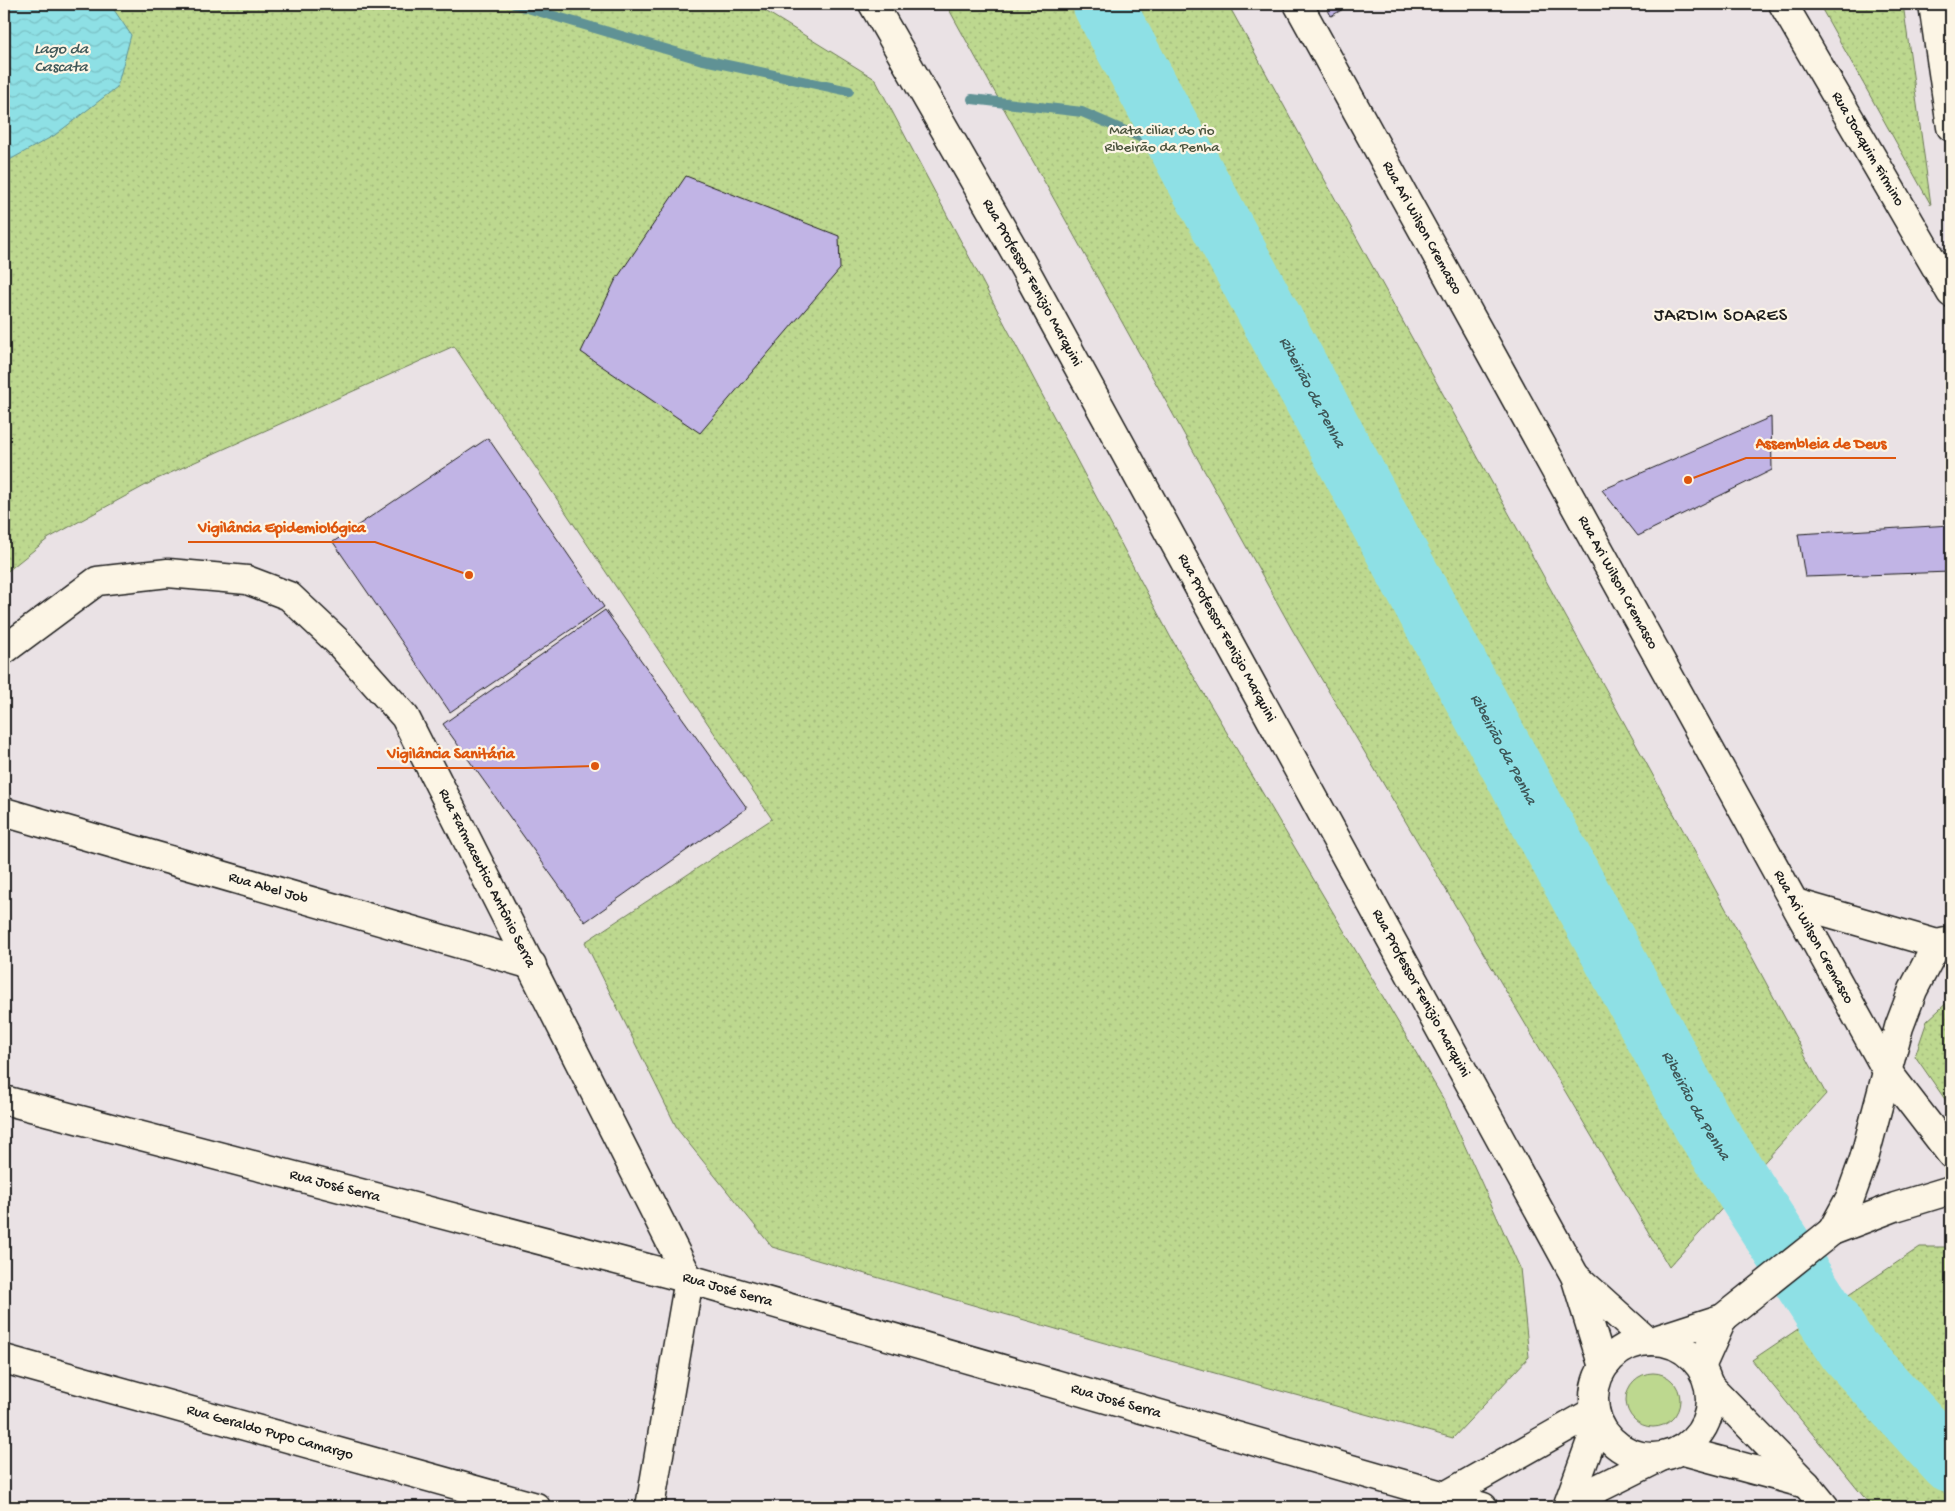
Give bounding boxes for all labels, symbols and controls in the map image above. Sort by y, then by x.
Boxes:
water label: Lago da Cascata [34,41,89,78]
street label: Rua Joaquim Firmino [1827,89,1908,210]
park label: Mata ciliar do rio Ribeirão da Penha [1104,122,1220,157]
street label: Rua Ari Wilson Cremasco [1378,158,1466,298]
street label: Rua Professor Fenizio Marquini [978,196,1086,370]
district label: JARDIM SOARES [1654,306,1788,327]
water label: Ribeirão da Penha [1274,334,1349,452]
callout: Assembleia de Deus [1746,427,1896,458]
text: Assembleia de Deus [1755,436,1887,455]
callout: Vigilância Epidemiológica [188,511,375,542]
street label: Rua Ari Wilson Cremasco [1573,513,1662,653]
text: Vigilância Epidemiológica [197,520,367,539]
street label: Rua Professor Fenizio Marquini [1173,551,1280,725]
water label: Ribeirão da Penha [1465,691,1540,809]
callout: Vigilância Sanitária [377,737,524,768]
text: Vigilância Sanitária [386,746,516,765]
street label: Rua Farmaceutico Antônio Serra [434,786,540,971]
street label: Rua Ari Wilson Cremasco [1769,867,1857,1007]
street label: Rua Abel Job [226,869,310,909]
street label: Rua Professor Fenizio Marquini [1367,906,1474,1081]
water label: Ribeirão da Penha [1656,1048,1734,1165]
street label: Rua José Serra [288,1166,383,1207]
street label: Rua José Serra [680,1269,775,1312]
street label: Rua José Serra [1069,1380,1164,1423]
street label: Rua Geraldo Pupo Camargo [184,1401,356,1465]

